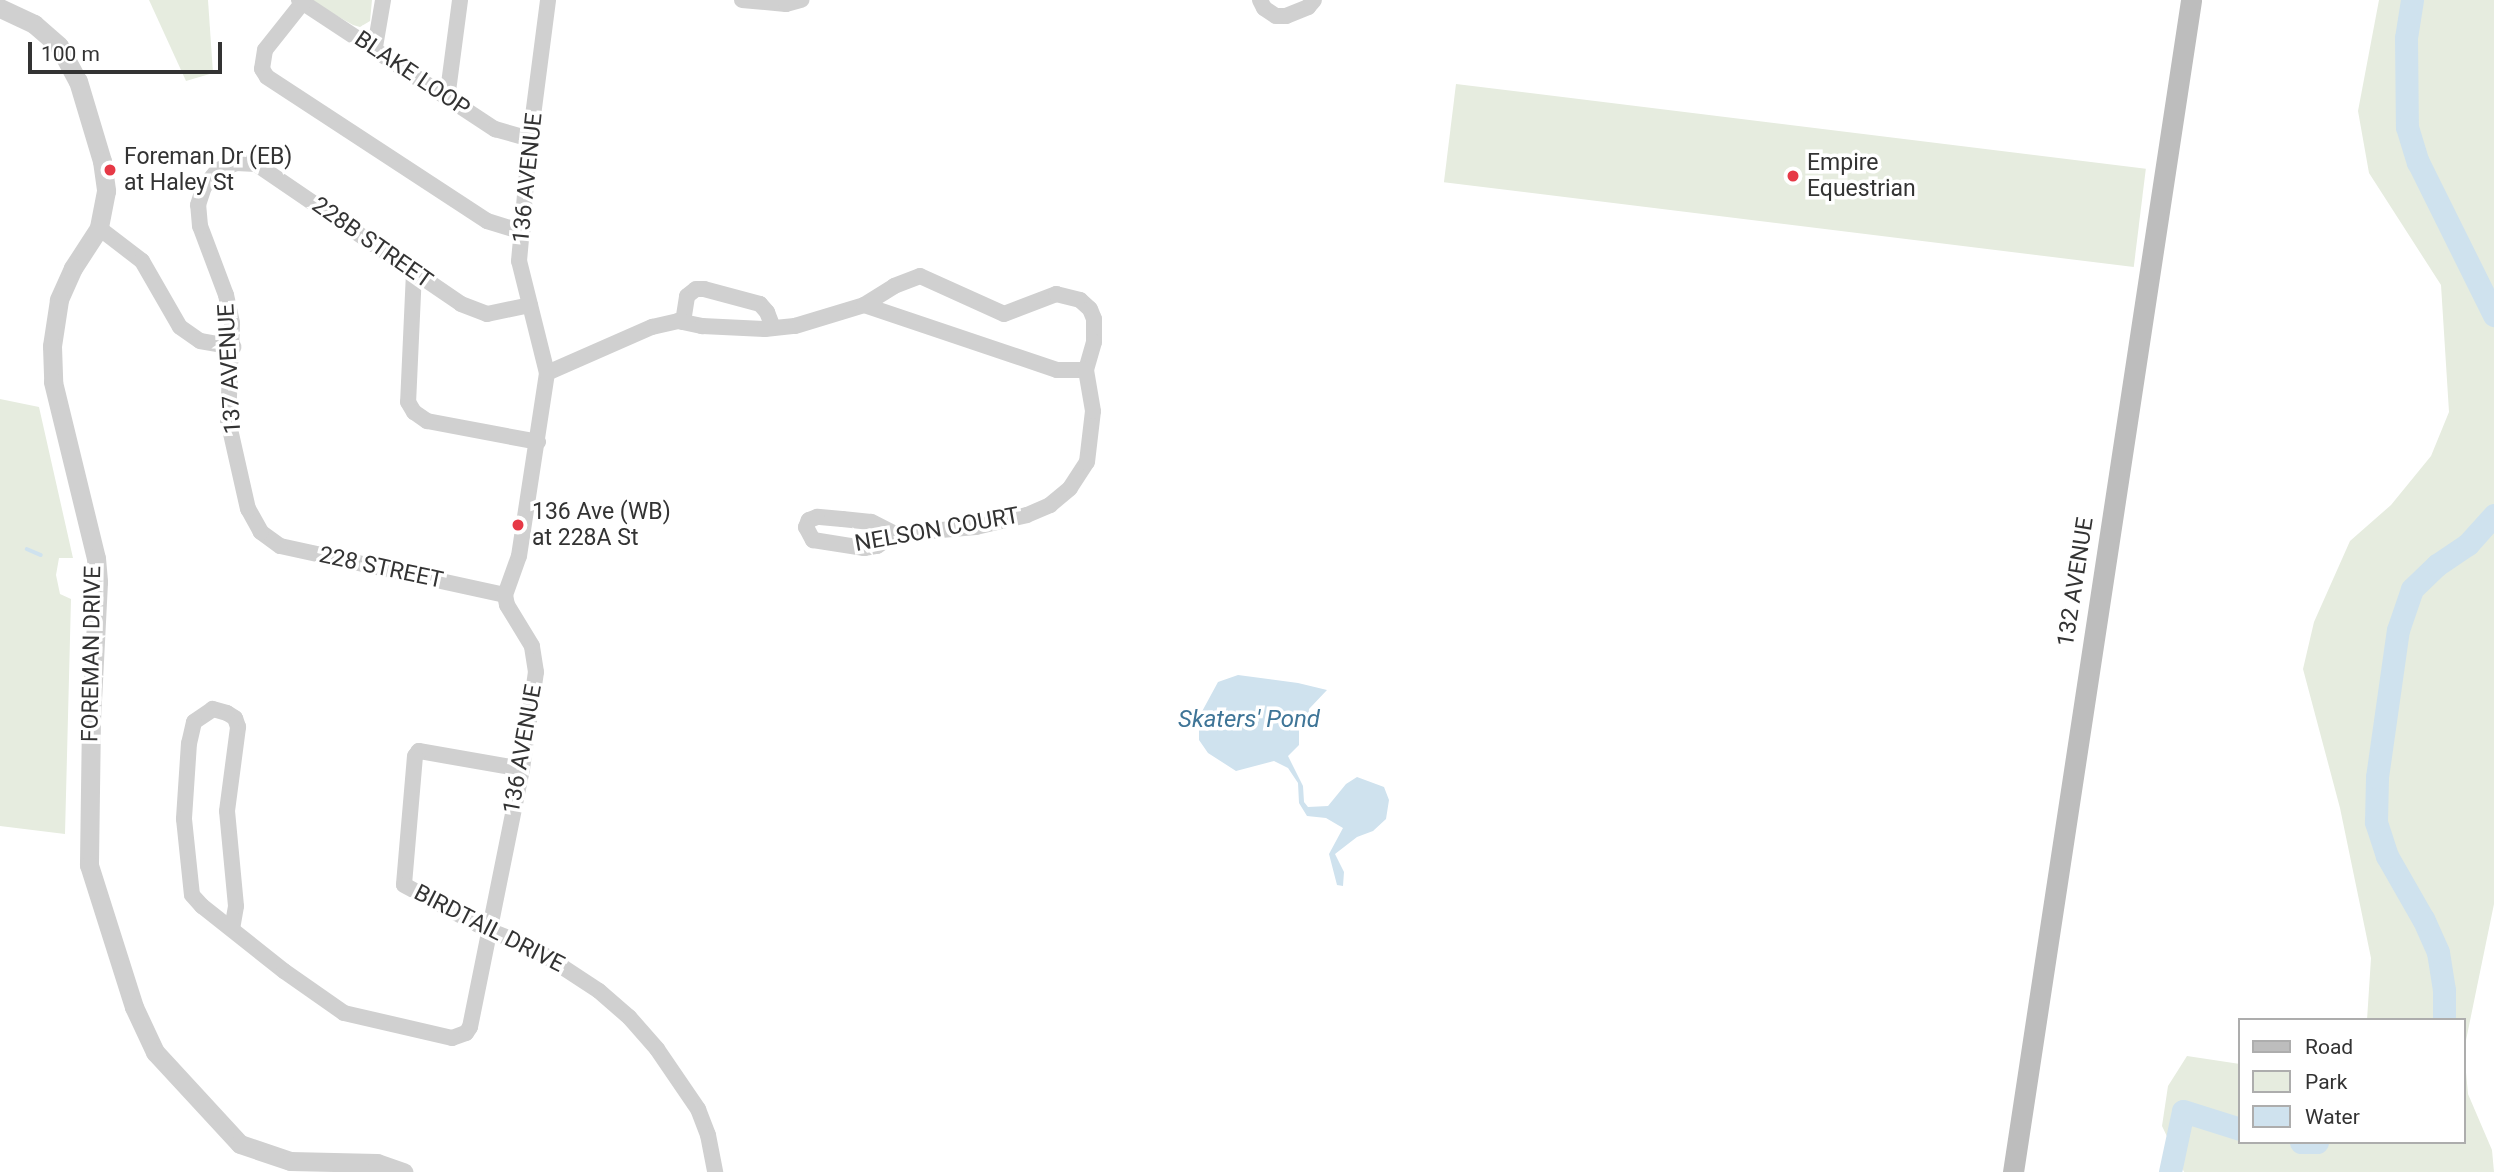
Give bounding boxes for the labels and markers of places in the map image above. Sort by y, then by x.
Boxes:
place label: Foreman Dr (EB) at Haley St [124,143,292,197]
place label: Empire Equestrian [1807,149,1916,203]
marker: Foreman Dr (EB) at Haley St [102,162,118,178]
marker: Empire Equestrian [1785,168,1801,184]
place label: 136 Ave (WB) at 228A St [532,498,671,552]
marker: 136 Ave (WB) at 228A St [510,517,526,533]

